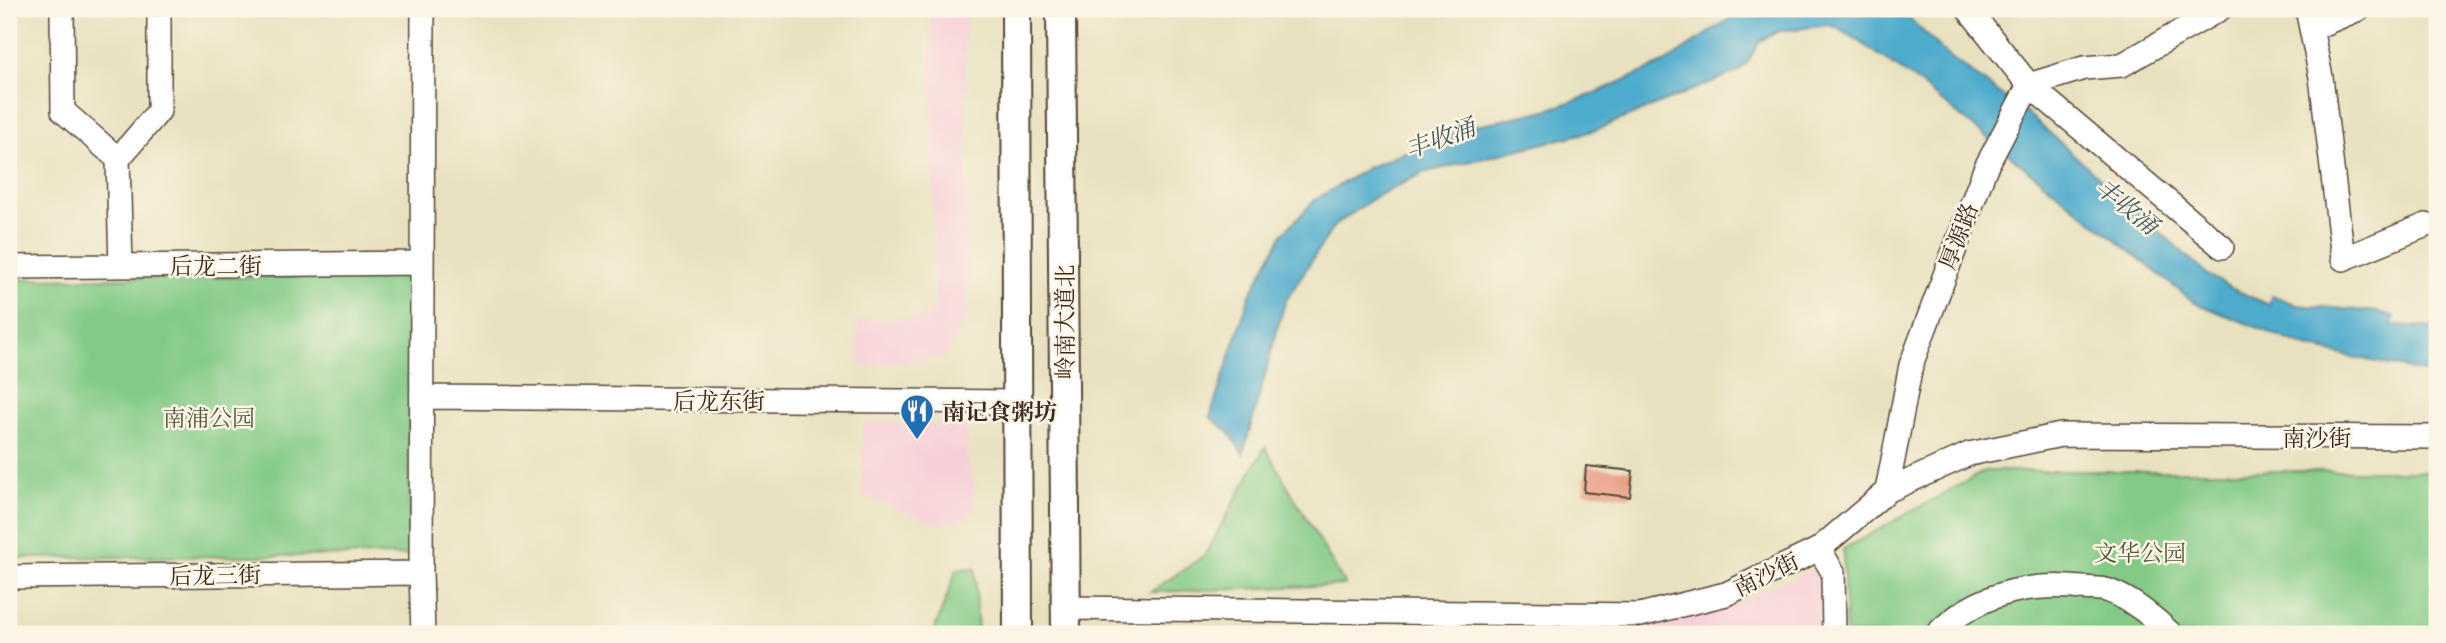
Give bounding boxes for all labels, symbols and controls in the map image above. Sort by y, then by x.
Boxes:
water label: 丰收涌 [1400,108,1483,167]
water label: 丰收涌 [2088,170,2168,244]
street label: 厚源路 [1930,198,1986,274]
street label: 后龙二街 [170,249,262,282]
street label: 岭南大道北 [1048,265,1081,380]
street label: 后龙东街 [673,384,765,417]
restaurant icon: 南记食粥坊 [898,392,936,441]
place label: 南记食粥坊 [942,395,1057,428]
park label: 南浦公园 [163,401,255,434]
street label: 南沙街 [2283,421,2352,454]
park label: 文华公园 [2094,536,2186,569]
street label: 南沙街 [1728,544,1804,604]
street label: 后龙三街 [169,558,261,592]

